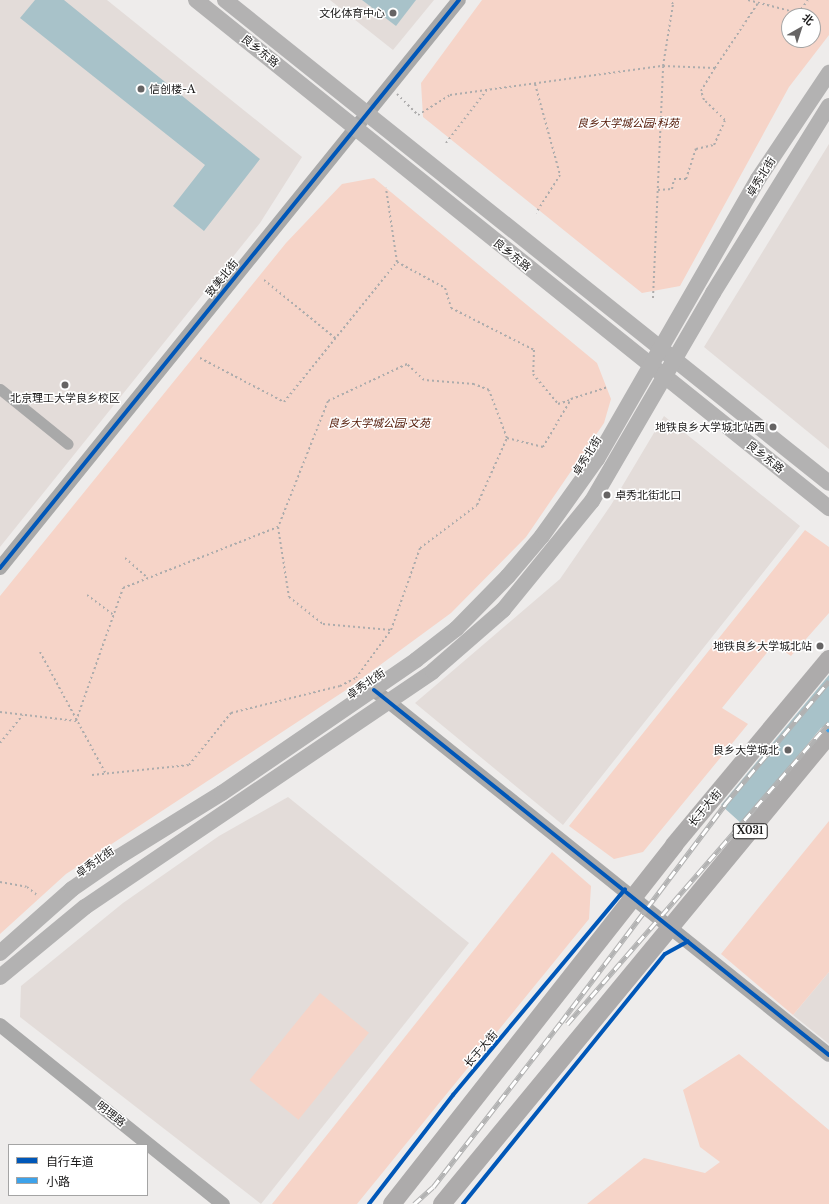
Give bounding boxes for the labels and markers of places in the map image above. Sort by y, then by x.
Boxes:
place label: 文化体育中心 [319,6,385,20]
marker: 文化体育中心 [388,8,398,18]
place label: 信创楼-A [149,82,195,96]
marker: 信创楼-A [136,84,146,94]
marker: 北京理工大学良乡校区 [60,380,70,390]
place label: 北京理工大学良乡校区 [10,391,120,405]
place label: 地铁良乡大学城北站西 [655,420,765,434]
marker: 地铁良乡大学城北站西 [768,422,778,432]
place label: 卓秀北街北口 [615,488,681,502]
marker: 卓秀北街北口 [602,490,612,500]
place label: 地铁良乡大学城北站 [713,639,812,653]
marker: 地铁良乡大学城北站 [815,641,825,651]
place label: 良乡大学城北 [713,743,779,757]
marker: 良乡大学城北 [782,744,794,756]

